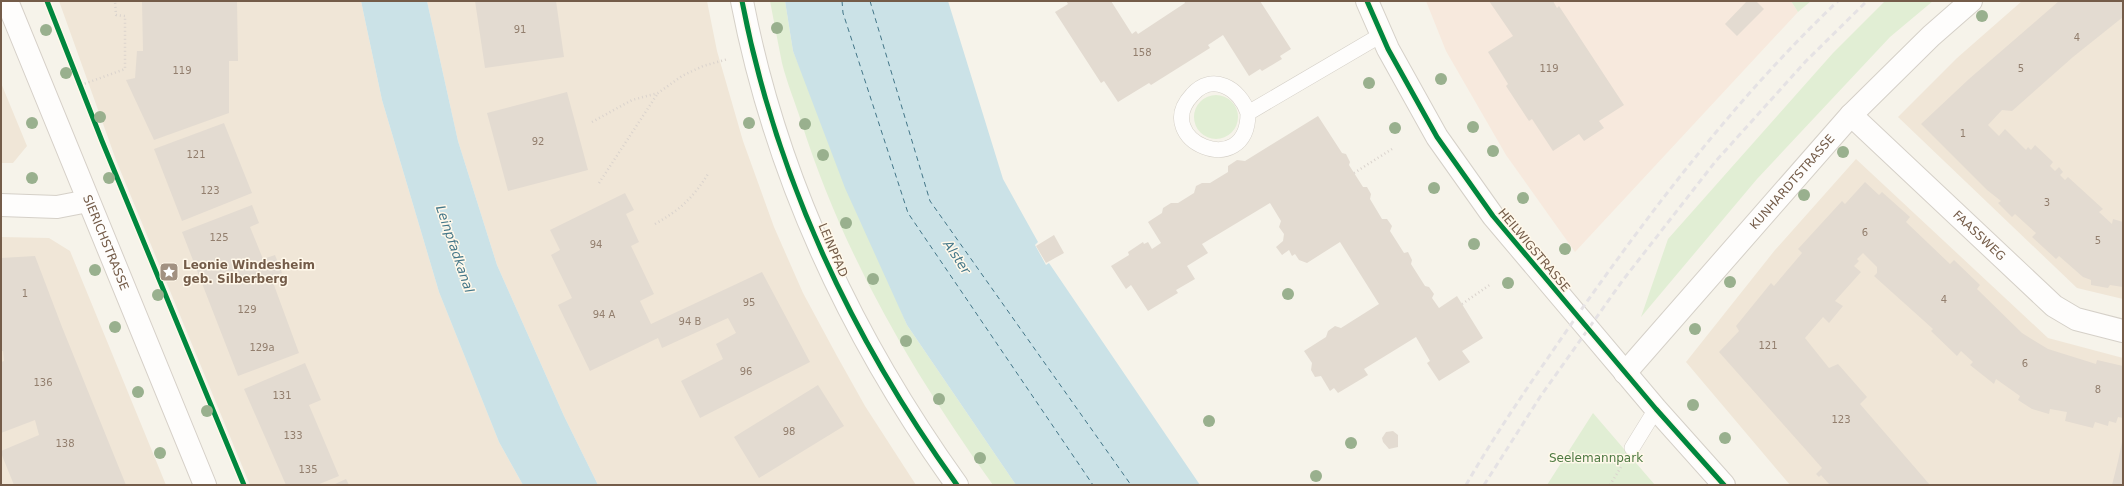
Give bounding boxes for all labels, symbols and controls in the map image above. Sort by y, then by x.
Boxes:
house number: 91 [514,24,526,35]
house number: 4 [2074,32,2080,43]
house number: 158 [1132,47,1152,58]
house number: 119 [1539,63,1559,74]
house number: 5 [2018,63,2024,74]
house number: 119 [172,65,192,76]
house number: 1 [1960,128,1966,139]
street label: KUNHARDTSTRASSE [1747,132,1838,232]
house number: 92 [532,136,544,147]
house number: 121 [186,149,206,160]
house number: 123 [200,185,220,196]
street label: SIERICHSTRASSE [80,193,132,292]
house number: 3 [2044,197,2050,208]
water label: Leinpfadkanal [433,203,477,295]
street label: HEILWIGSTRASSE [1495,206,1573,294]
street label: FAASSWEG [1950,208,2008,264]
street label: LEINPFAD [815,221,851,279]
house number: 6 [1862,227,1868,238]
house number: 125 [209,232,229,243]
house number: 5 [2095,235,2101,246]
water label: Alster [940,236,975,278]
house number: 94 [590,239,602,250]
place label: Leonie Windesheim geb. Silberberg [183,258,315,286]
place icon: Leonie Windesheim geb. Silberberg [158,261,180,283]
house number: 1 [22,288,28,299]
house number: 4 [1941,294,1947,305]
house number: 95 [743,297,755,308]
house number: 129 [237,304,257,315]
house number: 94 A [593,309,616,320]
house number: 94 B [679,316,702,327]
house number: 121 [1758,340,1778,351]
house number: 129a [249,342,275,353]
house number: 6 [2022,358,2028,369]
house number: 96 [740,366,752,377]
house number: 136 [33,377,53,388]
house number: 8 [2095,384,2101,395]
house number: 131 [272,390,292,401]
house number: 123 [1831,414,1851,425]
house number: 98 [783,426,795,437]
house number: 133 [283,430,303,441]
house number: 138 [55,438,75,449]
park label: Seelemannpark [1549,451,1643,465]
house number: 135 [298,464,318,475]

